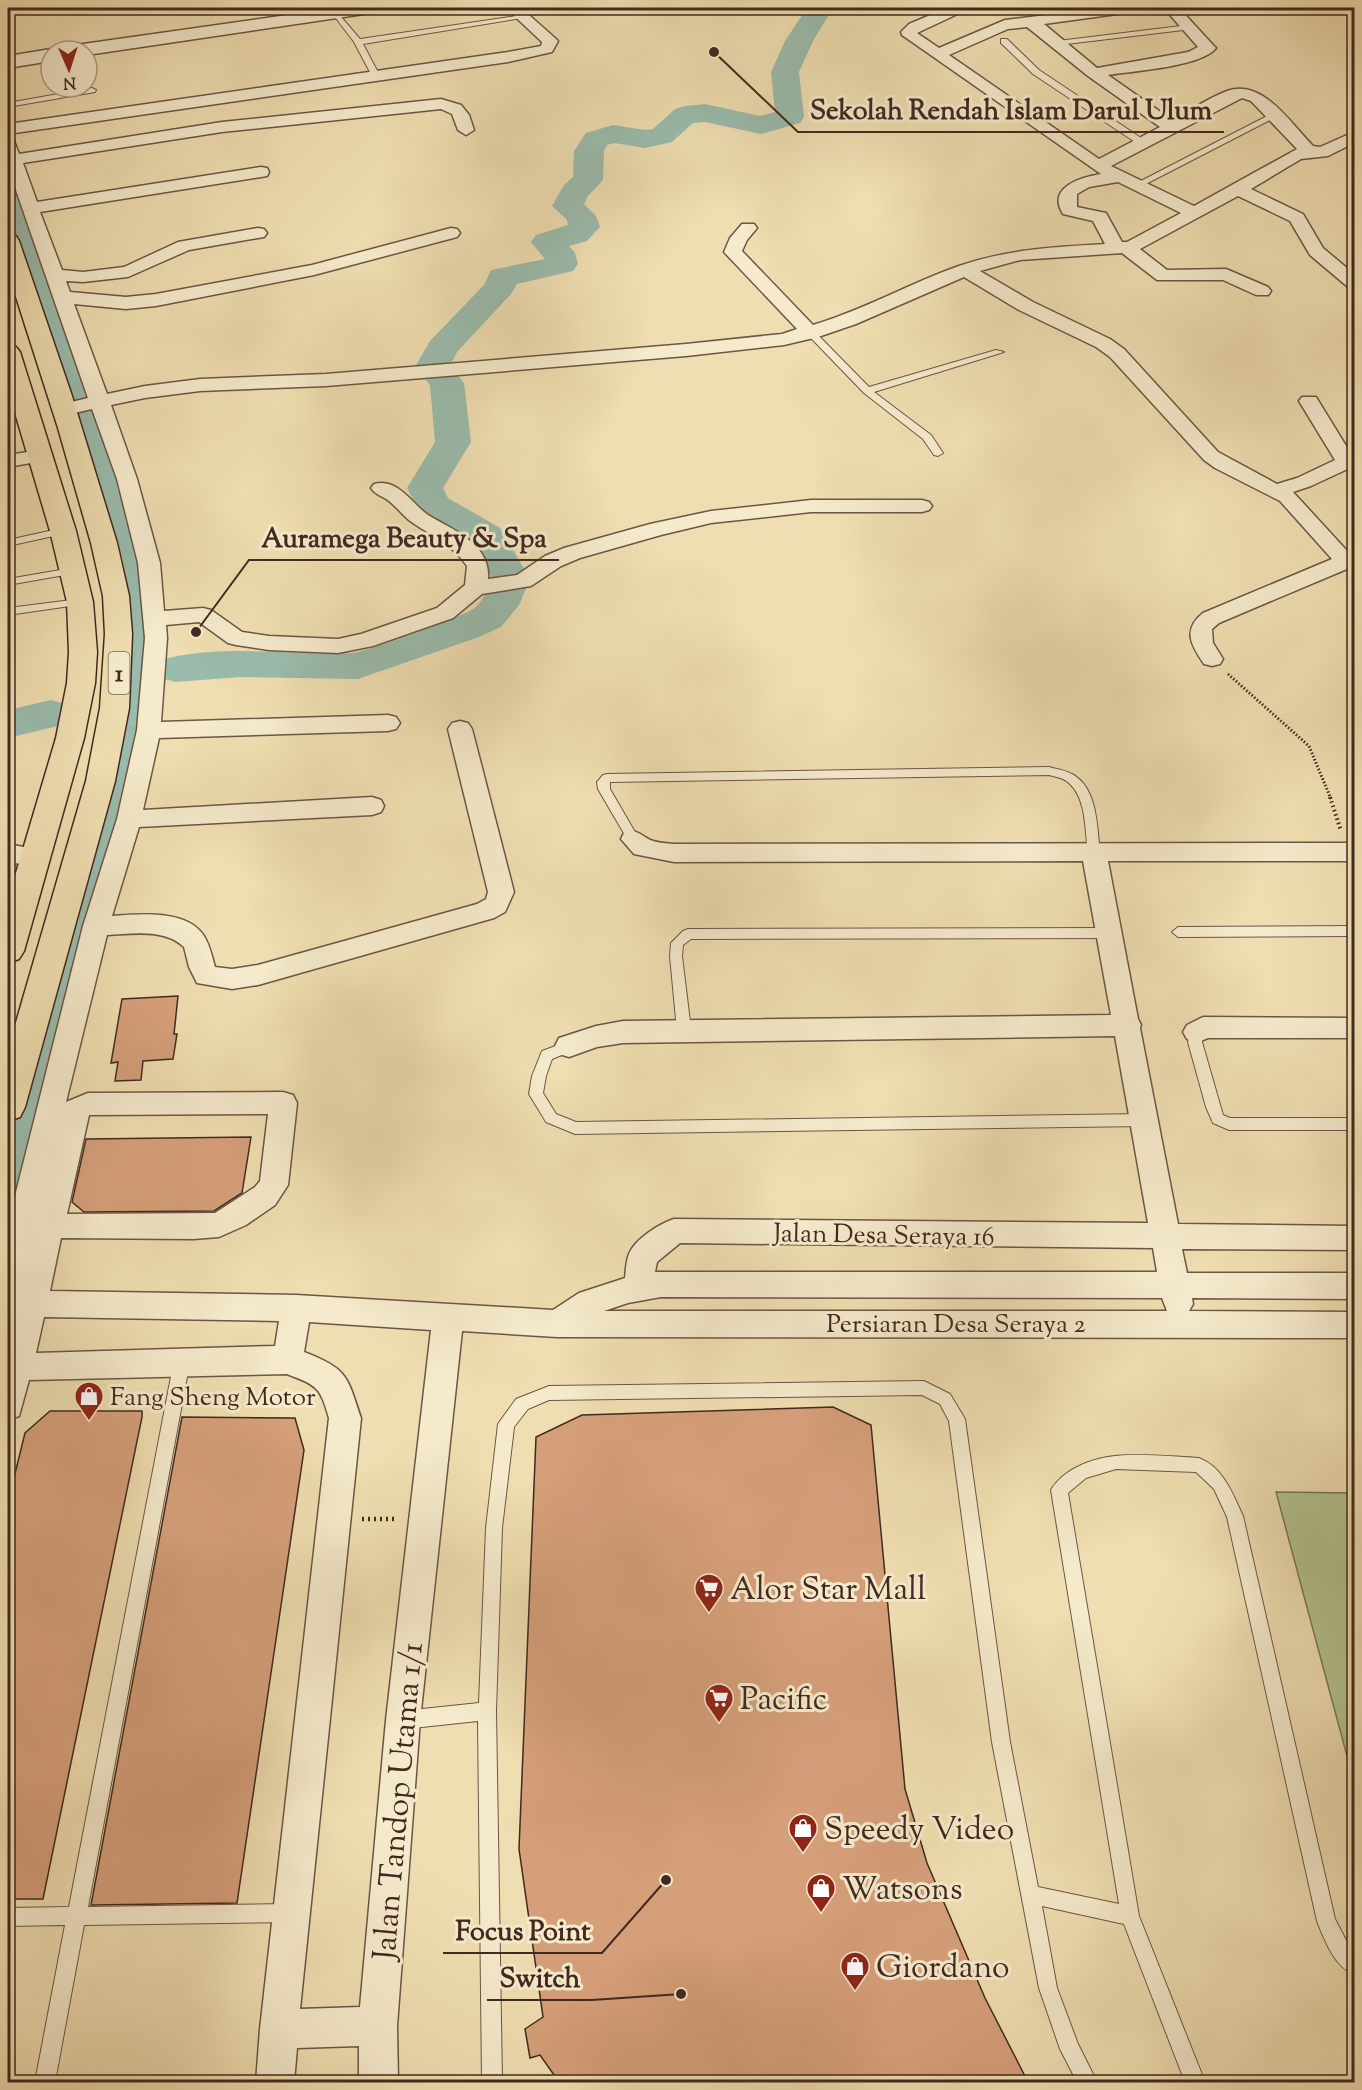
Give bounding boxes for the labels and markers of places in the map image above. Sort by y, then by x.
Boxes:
callout: Sekolah Rendah Islam Darul Ulum [798,87,1224,132]
callout: Auramega Beauty & Spa [249,515,559,560]
shop icon: Fang Sheng Motor [73,1380,105,1422]
place label: Fang Sheng Motor [110,1380,316,1417]
place label: Alor Star Mall [730,1568,926,1614]
supermarket icon: Alor Star Mall [693,1572,725,1614]
place label: Pacific [740,1678,827,1724]
supermarket icon: Pacific [703,1682,735,1724]
place label: Speedy Video [824,1808,1014,1854]
shop icon: Speedy Video [787,1812,819,1854]
place label: Watsons [842,1868,963,1914]
shop icon: Watsons [805,1872,837,1914]
callout: Focus Point [443,1908,602,1953]
place label: Giordano [876,1946,1010,1992]
shop icon: Giordano [839,1950,871,1992]
callout: Switch [487,1955,592,2000]

